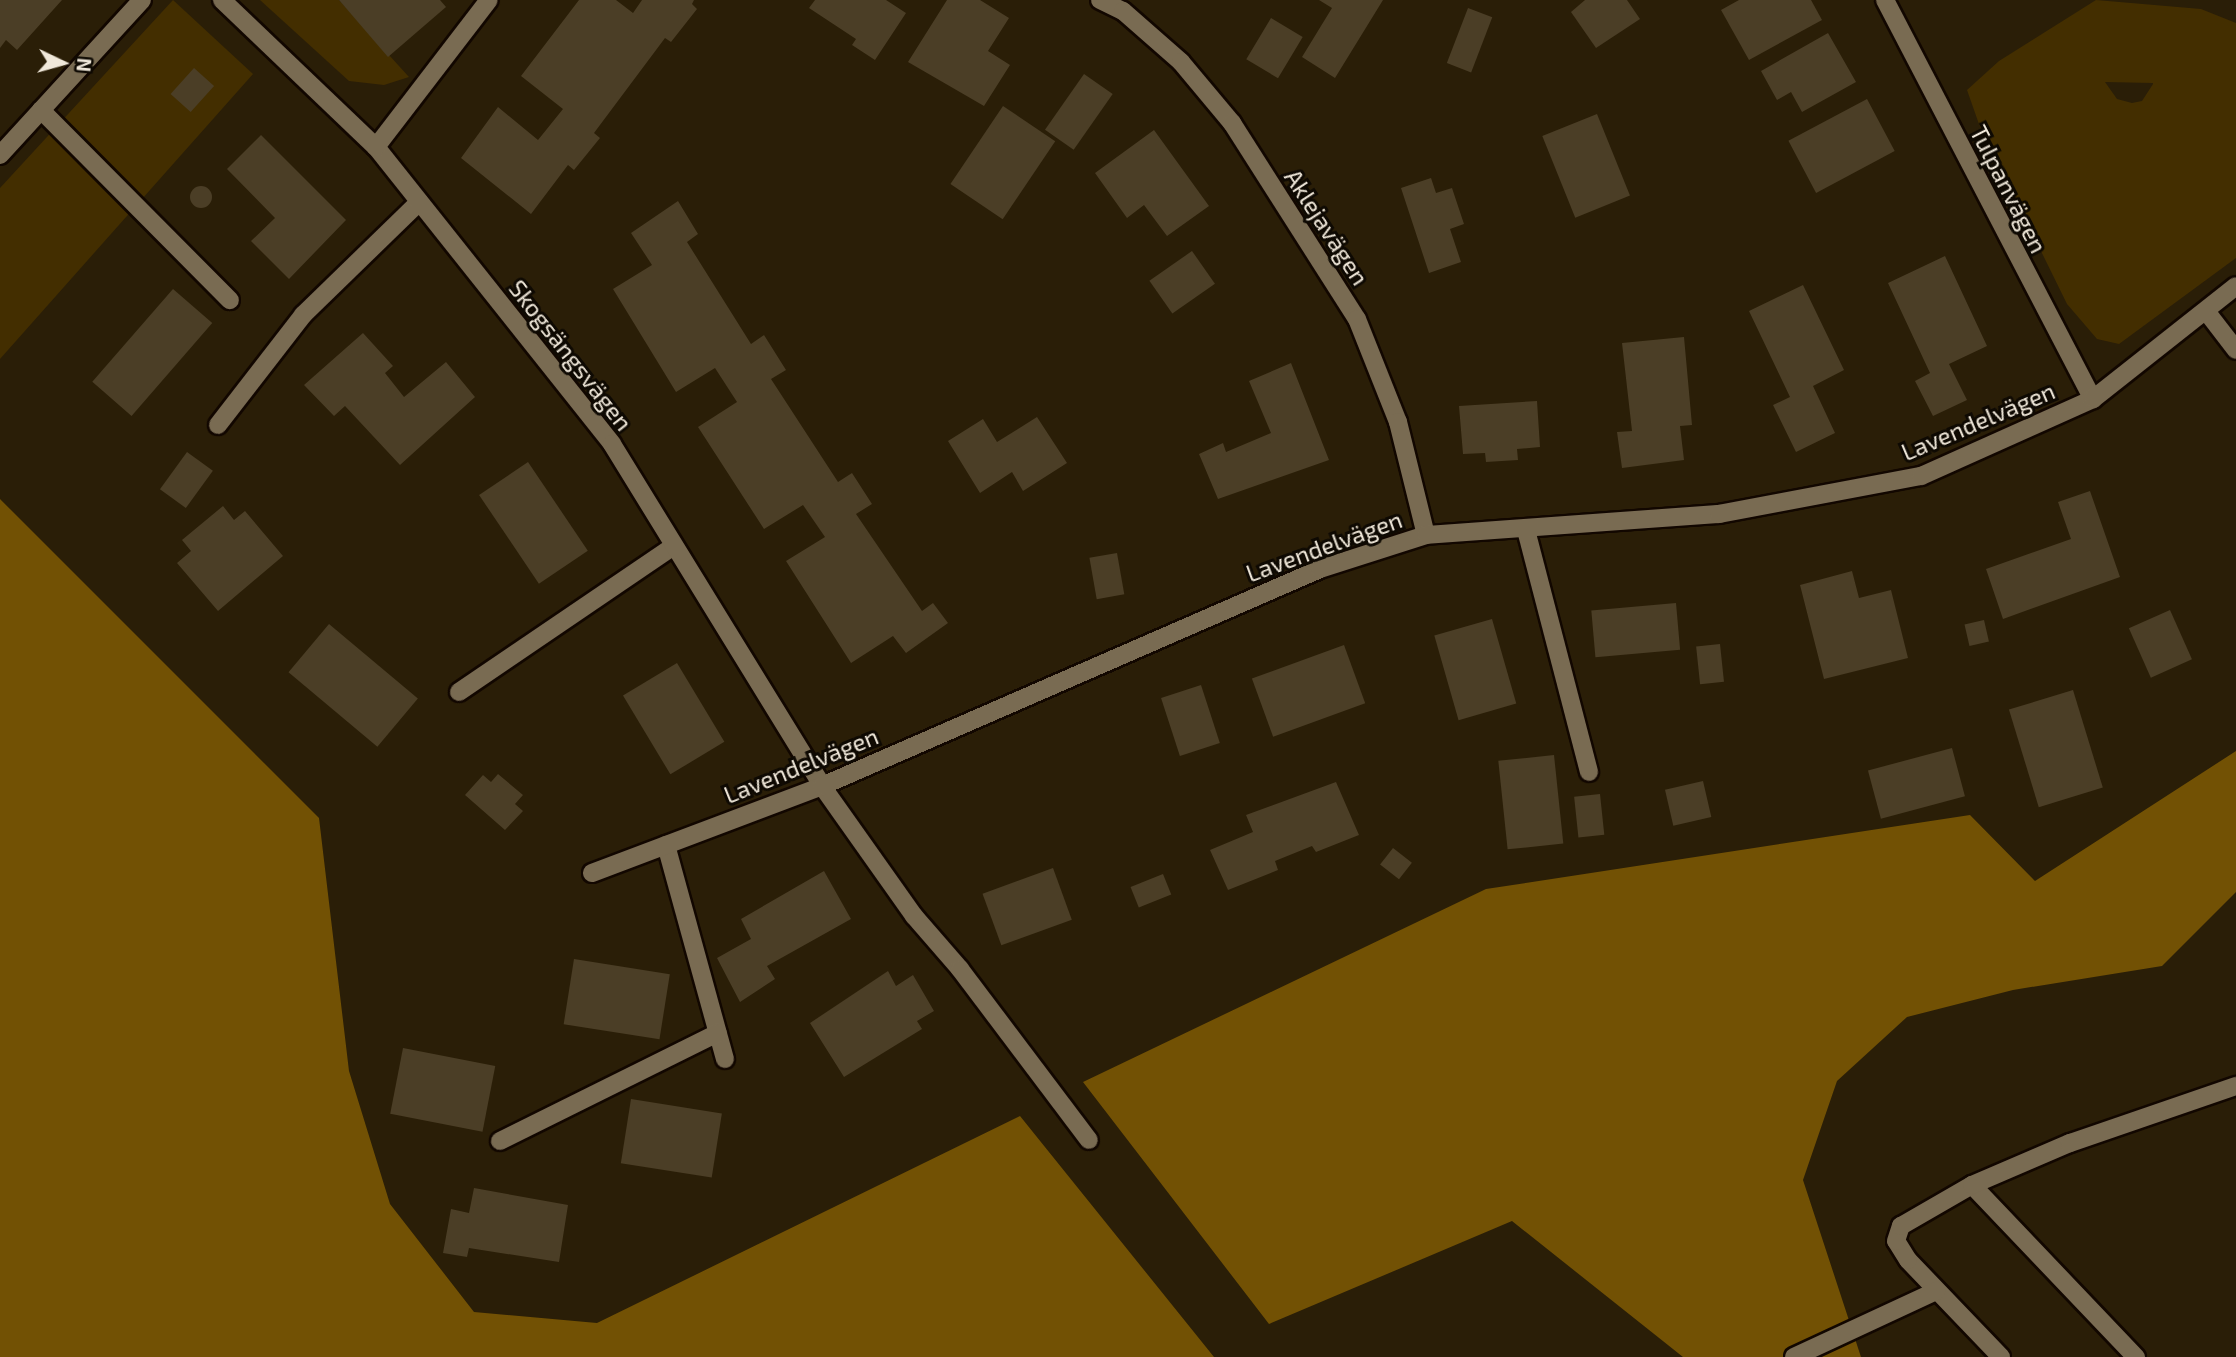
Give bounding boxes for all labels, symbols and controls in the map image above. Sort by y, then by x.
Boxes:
north arrow [28,28,98,98]
text: N [72,57,96,73]
street label: Tulpanvägen [1964,120,2054,258]
street label: Aklejavägen [1279,164,1375,290]
street label: Skogsängsvägen [503,274,639,436]
street label: Lavendelvägen [1897,376,2059,466]
street label: Lavendelvägen [1242,504,1406,588]
street label: Lavendelvägen [720,721,882,809]

